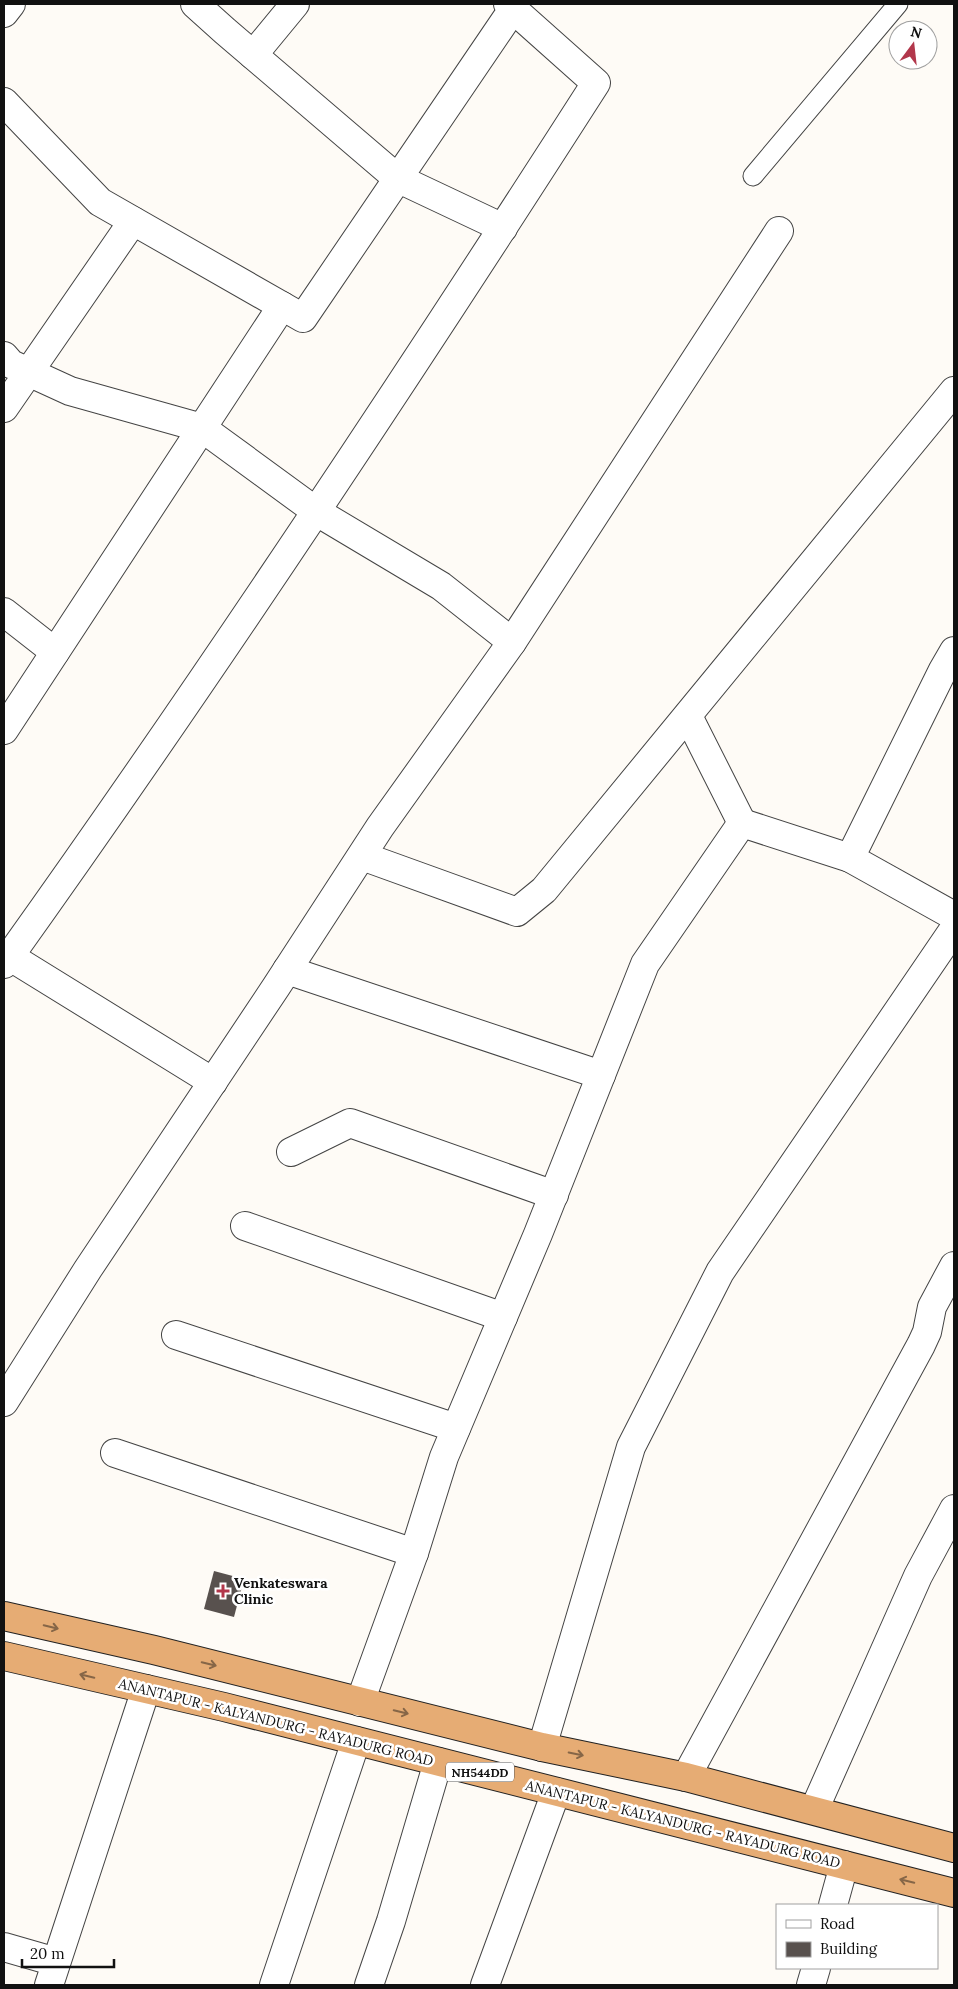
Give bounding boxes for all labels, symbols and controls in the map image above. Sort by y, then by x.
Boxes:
north arrow [888,20,938,70]
text: N [909,22,924,43]
place label: Venkateswara Clinic [234,1574,328,1608]
marker: Venkateswara Clinic [216,1584,230,1598]
one-way arrow [43,1623,59,1632]
one-way arrow [201,1660,217,1670]
one-way arrow [80,1671,96,1680]
street label: ANANTAPUR - KALYANDURG - RAYADURG ROAD [116,1674,435,1770]
one-way arrow [392,1708,408,1717]
one-way arrow [567,1750,583,1760]
road number: NH544DD [446,1762,514,1781]
street label: ANANTAPUR - KALYANDURG - RAYADURG ROAD [523,1776,842,1872]
one-way arrow [899,1876,915,1886]
legend [776,1904,938,1969]
text: Road [820,1914,855,1933]
scale bar [22,1936,115,1968]
text: Building [820,1939,878,1958]
text: 20 m [30,1944,65,1963]

